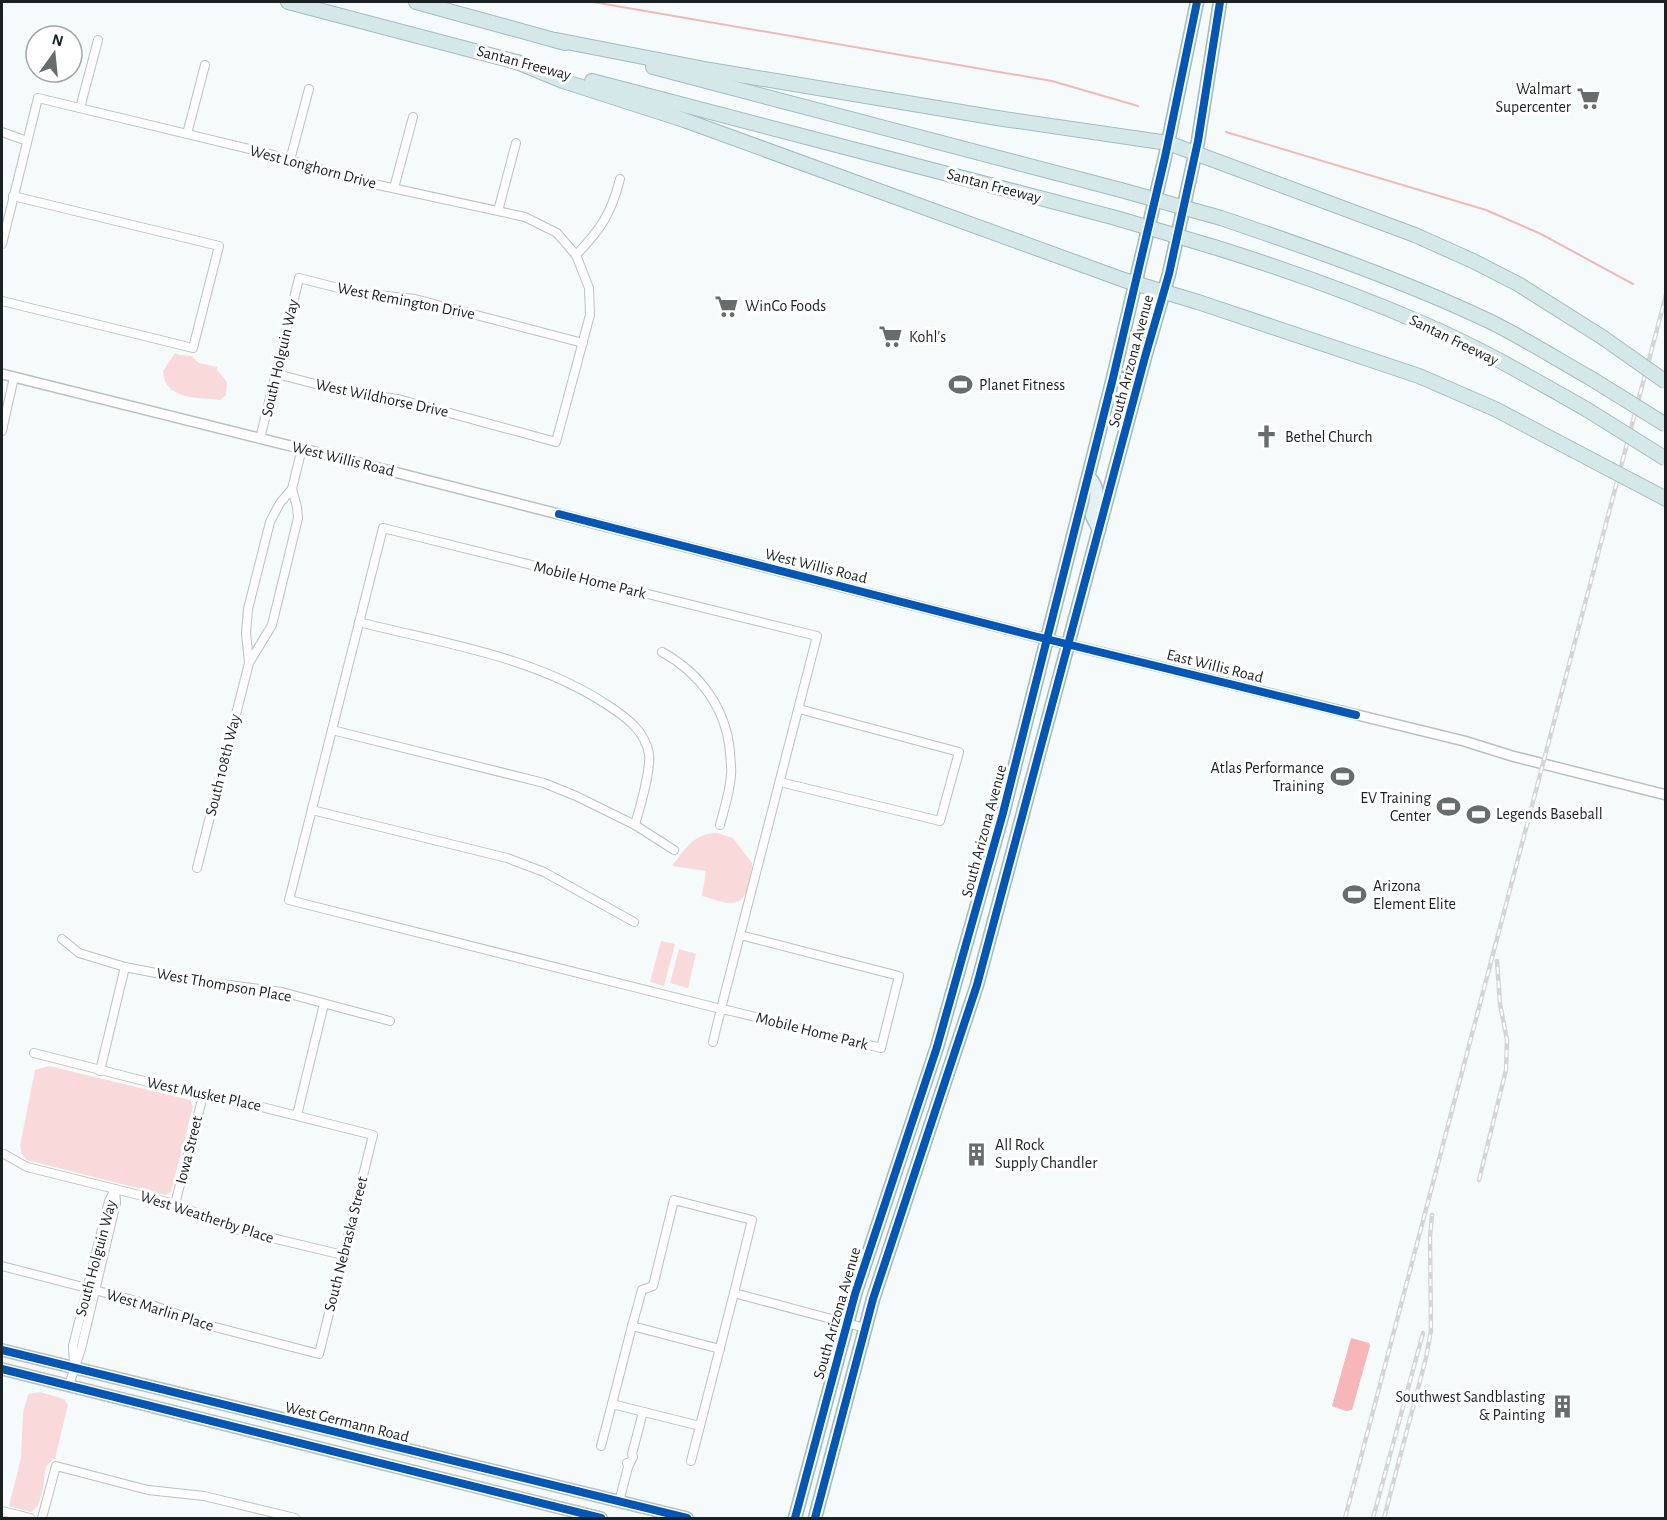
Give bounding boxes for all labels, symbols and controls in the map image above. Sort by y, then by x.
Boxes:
north arrow [24,24,84,84]
text: N [50,31,65,50]
street label: Santan Freeway [475,43,573,84]
place label: Walmart Supercenter [1495,81,1572,115]
supermarket icon: Walmart Supercenter [1576,85,1602,111]
street label: West Longhorn Drive [248,142,378,192]
street label: Santan Freeway [945,166,1043,207]
street label: West Remington Drive [336,280,476,322]
supermarket icon: WinCo Foods [714,293,740,319]
street label: South Arizona Avenue [1106,293,1156,429]
street label: South Holguin Way [259,298,302,418]
place label: WinCo Foods [745,298,826,314]
street label: Santan Freeway [1407,312,1501,369]
supermarket icon: Kohl's [878,324,904,350]
place label: Kohl's [909,329,946,345]
sports icon: Planet Fitness [948,372,974,398]
street label: West Wildhorse Drive [314,376,450,420]
place label: Planet Fitness [979,377,1065,393]
church icon: Bethel Church [1254,424,1280,450]
place label: Bethel Church [1285,429,1372,445]
street label: West Willis Road [290,439,396,479]
street label: West Willis Road [763,546,869,586]
street label: Mobile Home Park [532,558,648,602]
street label: East Willis Road [1165,646,1265,686]
street label: South 108th Way [203,712,244,818]
place label: Atlas Performance Training [1211,760,1324,794]
street label: South Arizona Avenue [959,763,1009,899]
sports icon: Atlas Performance Training [1329,764,1355,790]
place label: EV Training Center [1360,790,1432,824]
sports icon: EV Training Center [1436,794,1462,820]
sports icon: Legends Baseball [1465,801,1491,827]
place label: Legends Baseball [1496,806,1603,822]
place label: Arizona Element Elite [1373,878,1456,912]
sports icon: Arizona Element Elite [1342,882,1368,908]
street label: West Thompson Place [155,965,293,1005]
street label: Mobile Home Park [754,1009,870,1053]
street label: West Musket Place [145,1074,263,1114]
street label: Iowa Street [173,1114,205,1186]
place label: All Rock Supply Chandler [995,1137,1098,1172]
building icon: All Rock Supply Chandler [964,1141,990,1167]
street label: South Nebraska Street [322,1175,370,1313]
street label: West Weatherby Place [138,1188,276,1247]
street label: South Holguin Way [73,1198,120,1318]
street label: South Arizona Avenue [811,1245,863,1381]
street label: West Marlin Place [104,1286,216,1334]
place label: Southwest Sandblasting & Painting [1396,1389,1545,1423]
building icon: Southwest Sandblasting & Painting [1550,1393,1576,1419]
street label: West Germann Road [283,1399,411,1445]

